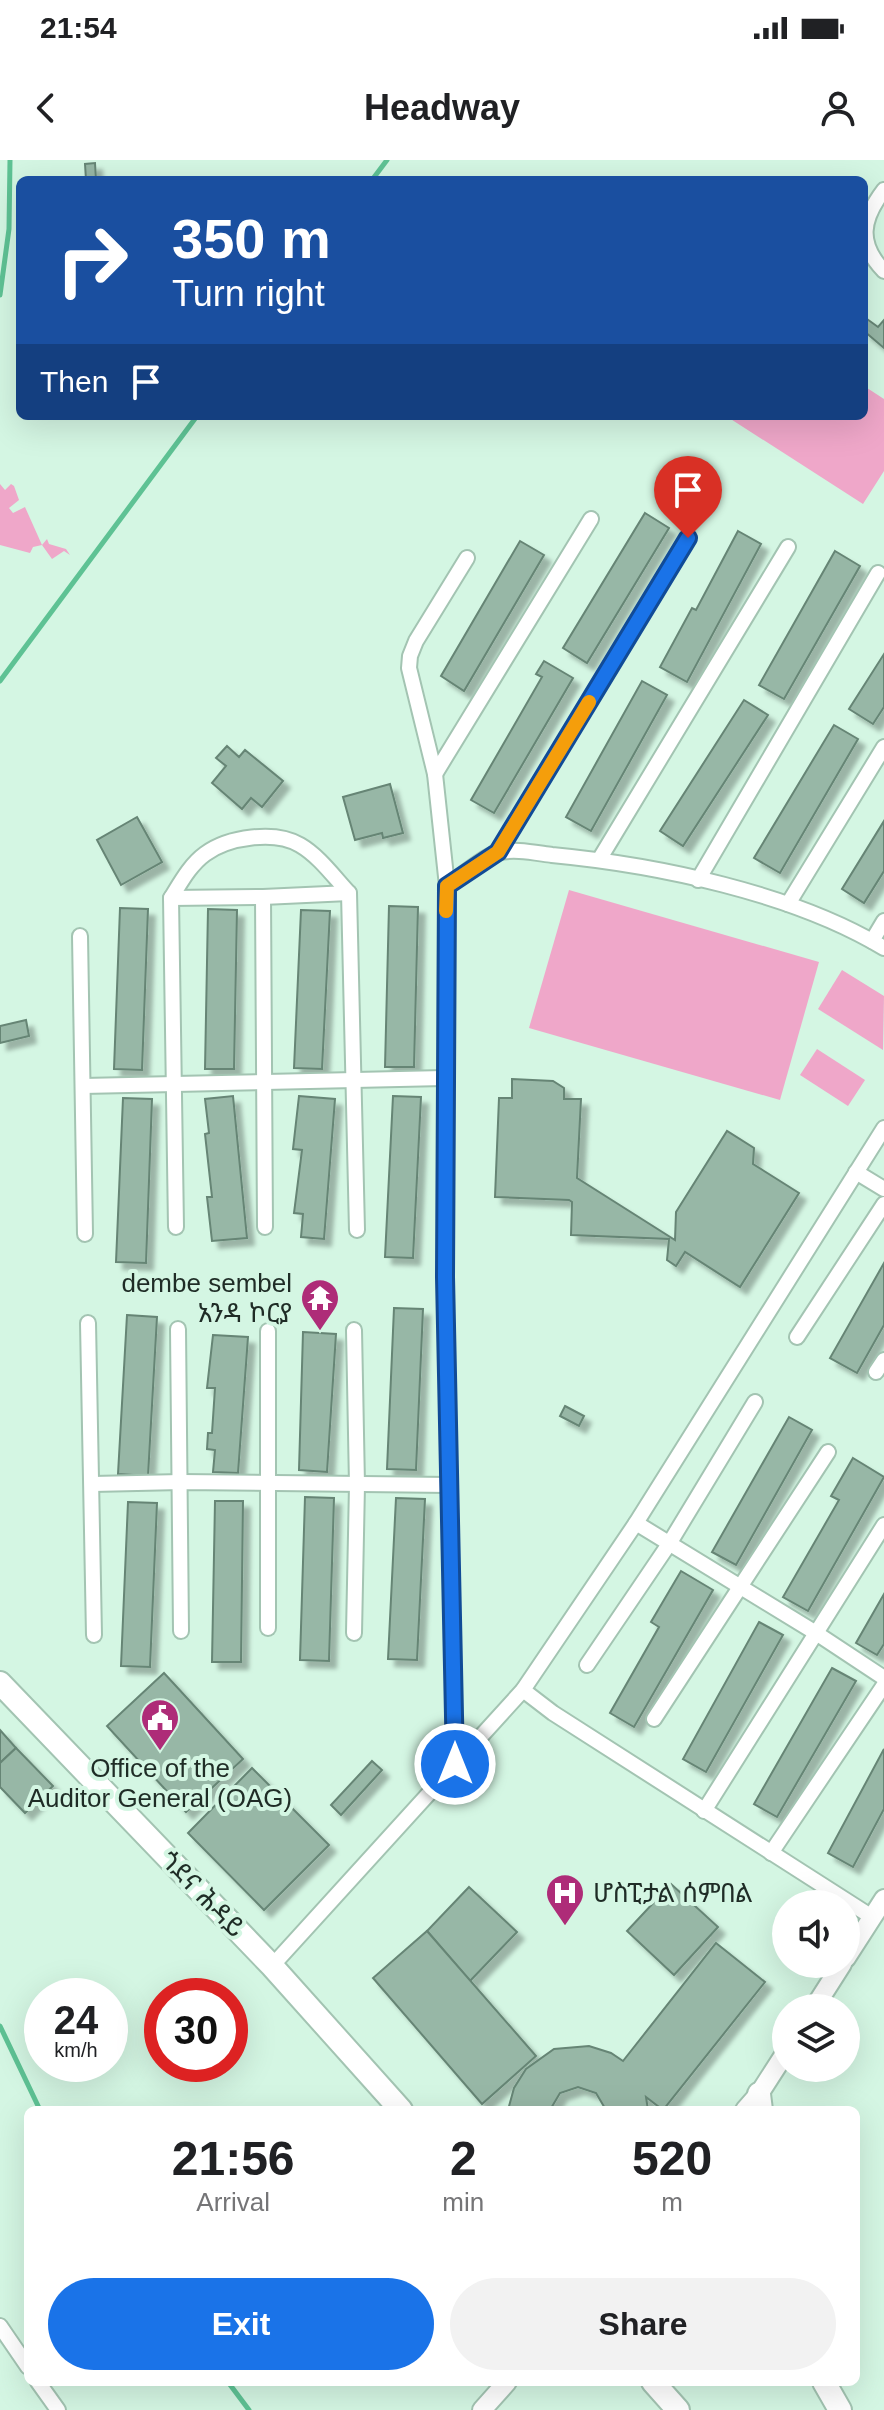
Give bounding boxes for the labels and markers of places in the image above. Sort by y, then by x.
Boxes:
pin [654,456,722,538]
place label: dembe sembel አንዳ ኮርያ [121,1268,292,1328]
temple icon: dembe sembel አንዳ ኮርያ [299,1277,341,1332]
public building icon: Office of the Auditor General (OAG) [139,1697,181,1752]
place label: Office of the Auditor General (OAG) [28,1753,292,1813]
hospital icon: ሆስፒታል ሰምበል [544,1872,586,1927]
place label: ሆስፒታል ሰምበል [593,1878,752,1908]

